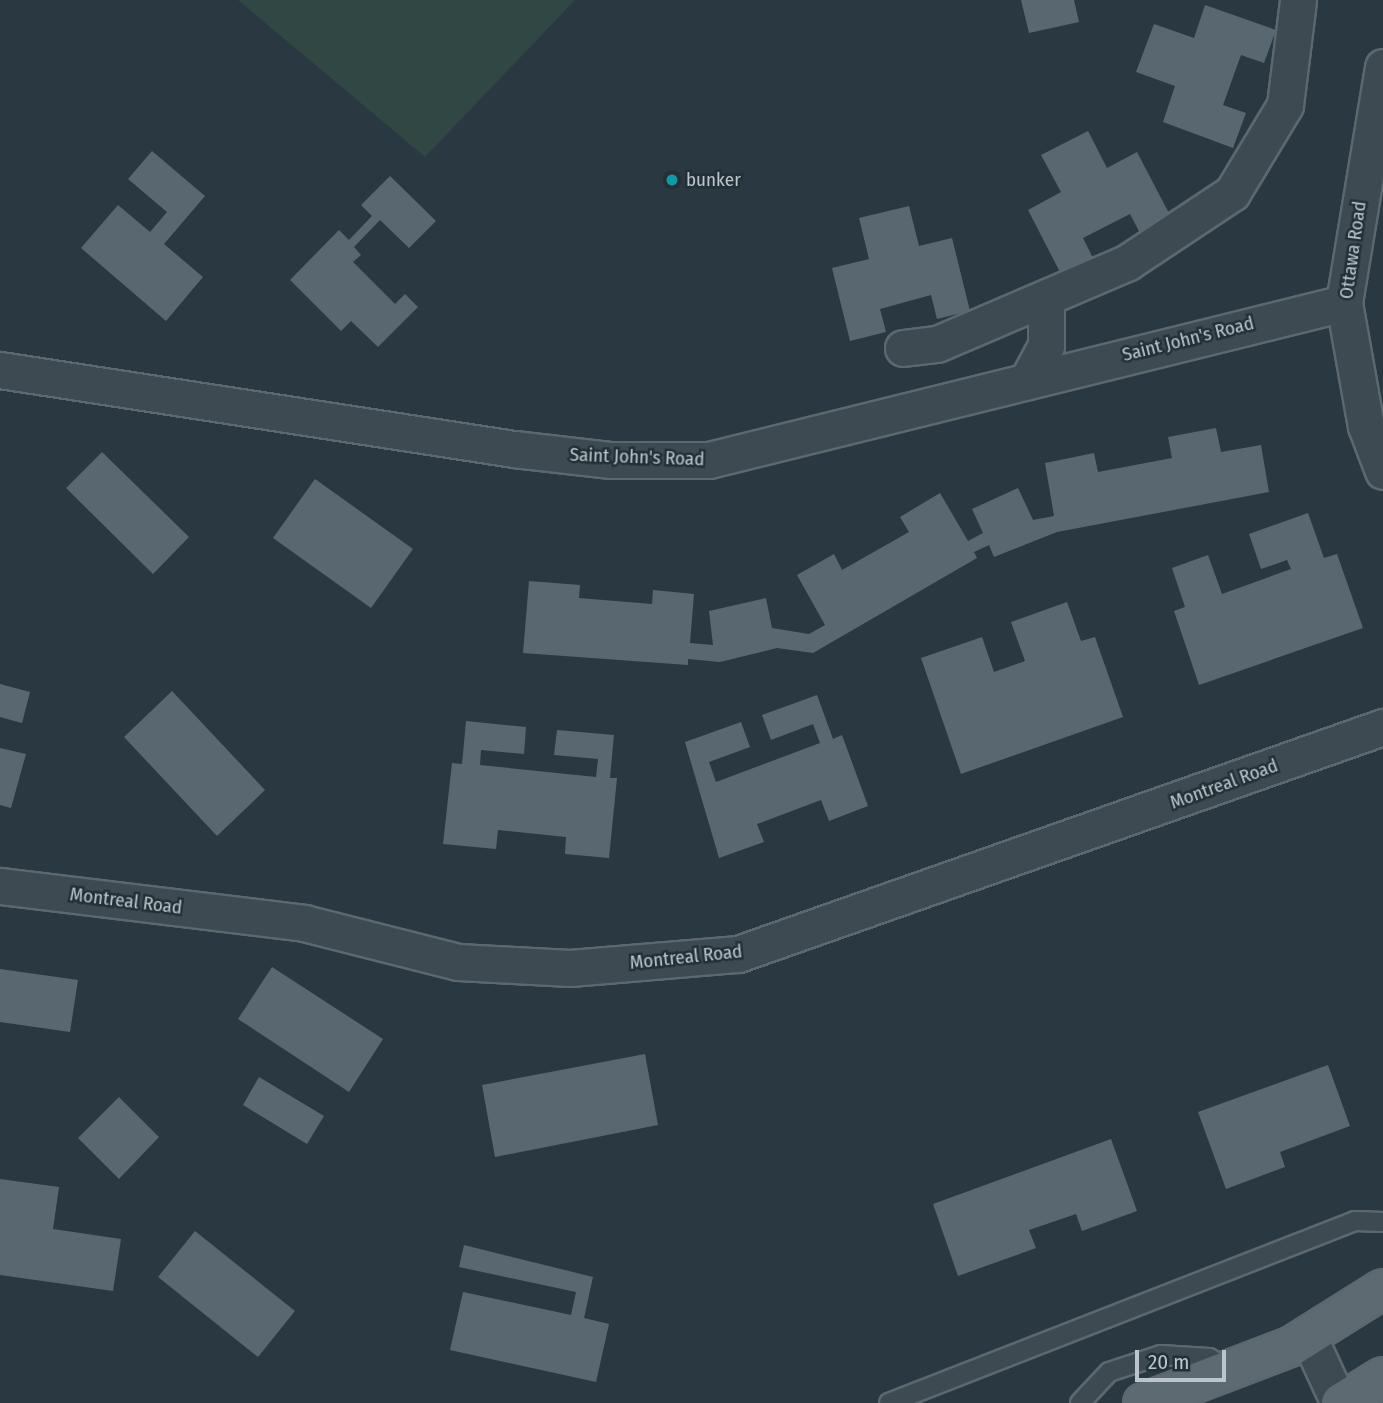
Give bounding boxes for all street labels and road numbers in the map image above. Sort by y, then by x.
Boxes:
street label: Ottawa Road [1335,199,1371,301]
street label: Saint John's Road [1120,312,1256,366]
street label: Saint John's Road [569,443,705,471]
street label: Montreal Road [1167,754,1281,814]
street label: Montreal Road [69,883,183,919]
street label: Montreal Road [629,940,743,974]

